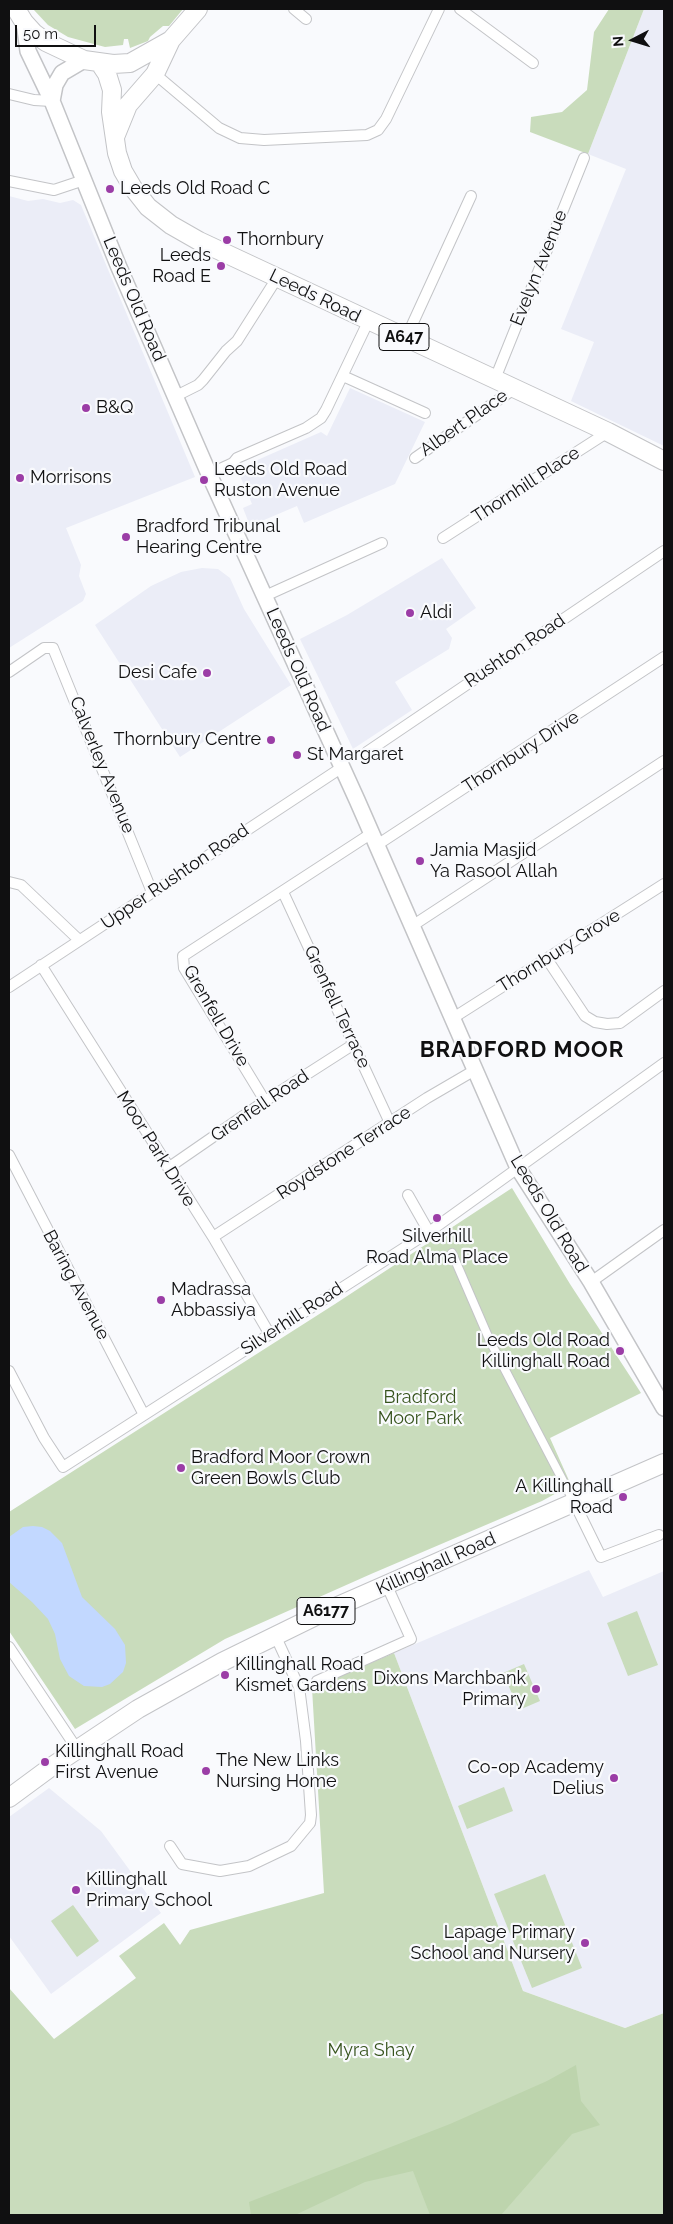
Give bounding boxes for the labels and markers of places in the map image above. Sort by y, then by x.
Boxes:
place label: Leeds Old Road C [120,178,270,200]
marker: Leeds Old Road C [104,183,116,195]
place label: Thornbury [237,229,324,251]
marker: Thornbury [221,234,233,246]
place label: Leeds Road E [152,245,211,288]
marker: Leeds Road E [215,260,227,272]
place label: B&Q [96,397,133,419]
marker: B&Q [80,402,92,414]
place label: Leeds Old Road Ruston Avenue [214,459,347,502]
place label: Morrisons [30,467,111,489]
marker: Morrisons [14,472,26,484]
marker: Leeds Old Road Ruston Avenue [198,474,210,486]
place label: Bradford Tribunal Hearing Centre [136,516,280,558]
marker: Bradford Tribunal Hearing Centre [120,531,132,543]
place label: Aldi [420,602,452,624]
marker: Aldi [404,607,416,619]
place label: Desi Cafe [118,662,197,684]
marker: Desi Cafe [201,667,213,679]
place label: Thornbury Centre [114,729,261,751]
marker: Thornbury Centre [265,734,277,746]
place label: St Margaret [307,744,403,766]
marker: St Margaret [291,749,303,761]
place label: Jamia Masjid Ya Rasool Allah [430,840,558,882]
marker: Jamia Masjid Ya Rasool Allah [414,855,426,867]
marker: Silverhill Road Alma Place [431,1212,443,1224]
place label: Silverhill Road Alma Place [366,1226,508,1268]
place label: Madrassa Abbassiya [171,1279,256,1322]
marker: Madrassa Abbassiya [155,1294,167,1306]
place label: Leeds Old Road Killinghall Road [477,1330,610,1372]
marker: Leeds Old Road Killinghall Road [614,1345,626,1357]
place label: Bradford Moor Crown Green Bowls Club [191,1447,370,1490]
marker: Bradford Moor Crown Green Bowls Club [175,1462,187,1474]
place label: A Killinghall Road [515,1476,613,1518]
marker: A Killinghall Road [617,1491,629,1503]
place label: Killinghall Road Kismet Gardens [235,1654,367,1696]
place label: Dixons Marchbank Primary [373,1668,526,1710]
marker: Killinghall Road Kismet Gardens [219,1669,231,1681]
marker: Dixons Marchbank Primary [530,1683,542,1695]
place label: Killinghall Road First Avenue [55,1741,184,1784]
place label: The New Links Nursing Home [216,1750,339,1792]
marker: Killinghall Road First Avenue [39,1756,51,1768]
place label: Co-op Academy Delius [467,1757,604,1800]
marker: The New Links Nursing Home [200,1765,212,1777]
marker: Co-op Academy Delius [608,1772,620,1784]
place label: Killinghall Primary School [86,1869,212,1912]
marker: Killinghall Primary School [70,1884,82,1896]
place label: Lapage Primary School and Nursery [410,1922,575,1965]
marker: Lapage Primary School and Nursery [579,1937,591,1949]

